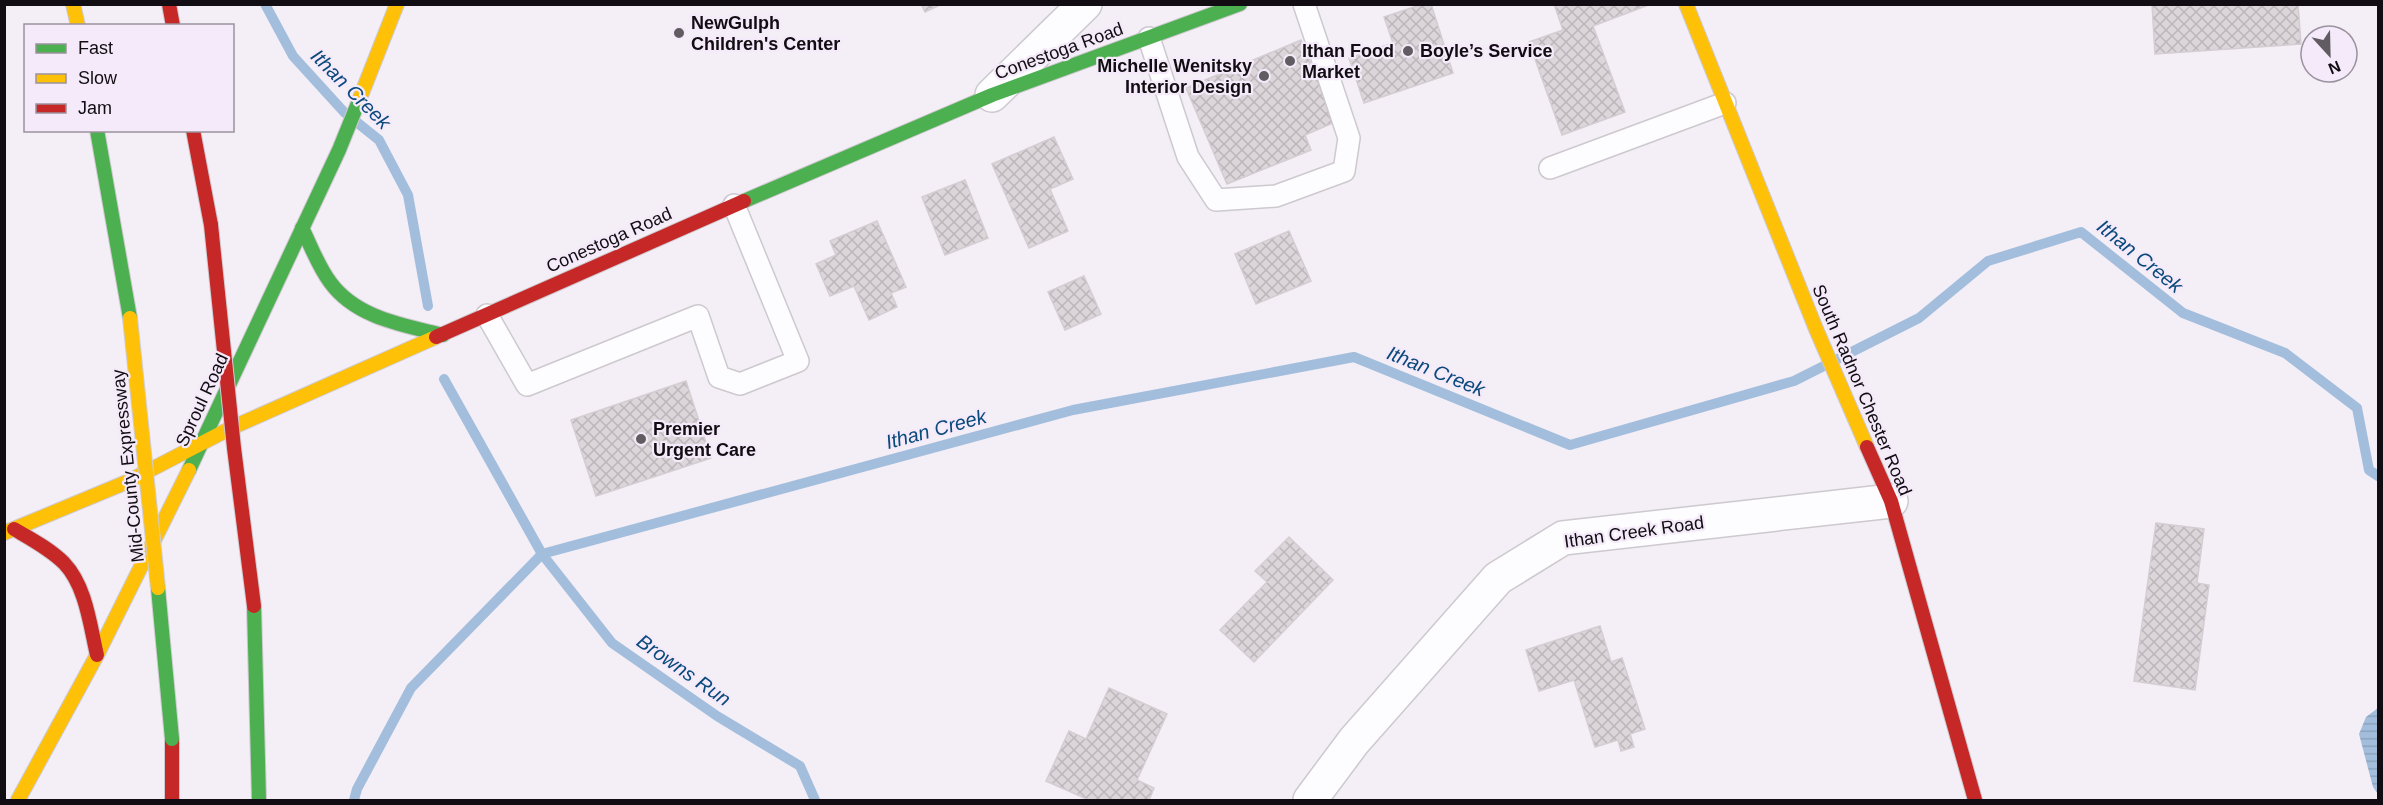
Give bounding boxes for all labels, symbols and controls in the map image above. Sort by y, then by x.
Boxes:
place label: NewGulph Children's Center [691,13,840,54]
street label: Conestoga Road [992,18,1126,84]
legend [24,24,234,132]
north arrow [2299,24,2359,84]
marker: NewGulph Children's Center [672,26,686,40]
text: Fast [78,38,113,58]
place label: Ithan Food Market [1302,41,1394,82]
place label: Boyle’s Service [1420,41,1552,61]
marker: Boyle’s Service [1401,44,1415,58]
water label: Ithan Creek [307,45,396,134]
marker: Ithan Food Market [1283,54,1297,68]
place label: Michelle Wenitsky Interior Design [1097,56,1252,97]
text: N [2326,57,2343,77]
text: Slow [78,68,118,88]
marker: Michelle Wenitsky Interior Design [1257,69,1271,83]
text: Jam [78,98,112,118]
street label: Conestoga Road [543,203,675,277]
water label: Ithan Creek [2093,215,2188,298]
street label: South Radnor Chester Road [1808,282,1916,498]
water label: Ithan Creek [1384,341,1489,401]
street label: Sproul Road [172,350,232,450]
street label: Mid-County Expressway [108,368,148,564]
water label: Ithan Creek [883,405,990,453]
place label: Premier Urgent Care [653,419,756,460]
marker: Premier Urgent Care [634,432,648,446]
street label: Ithan Creek Road [1563,512,1705,552]
water label: Browns Run [633,630,735,710]

